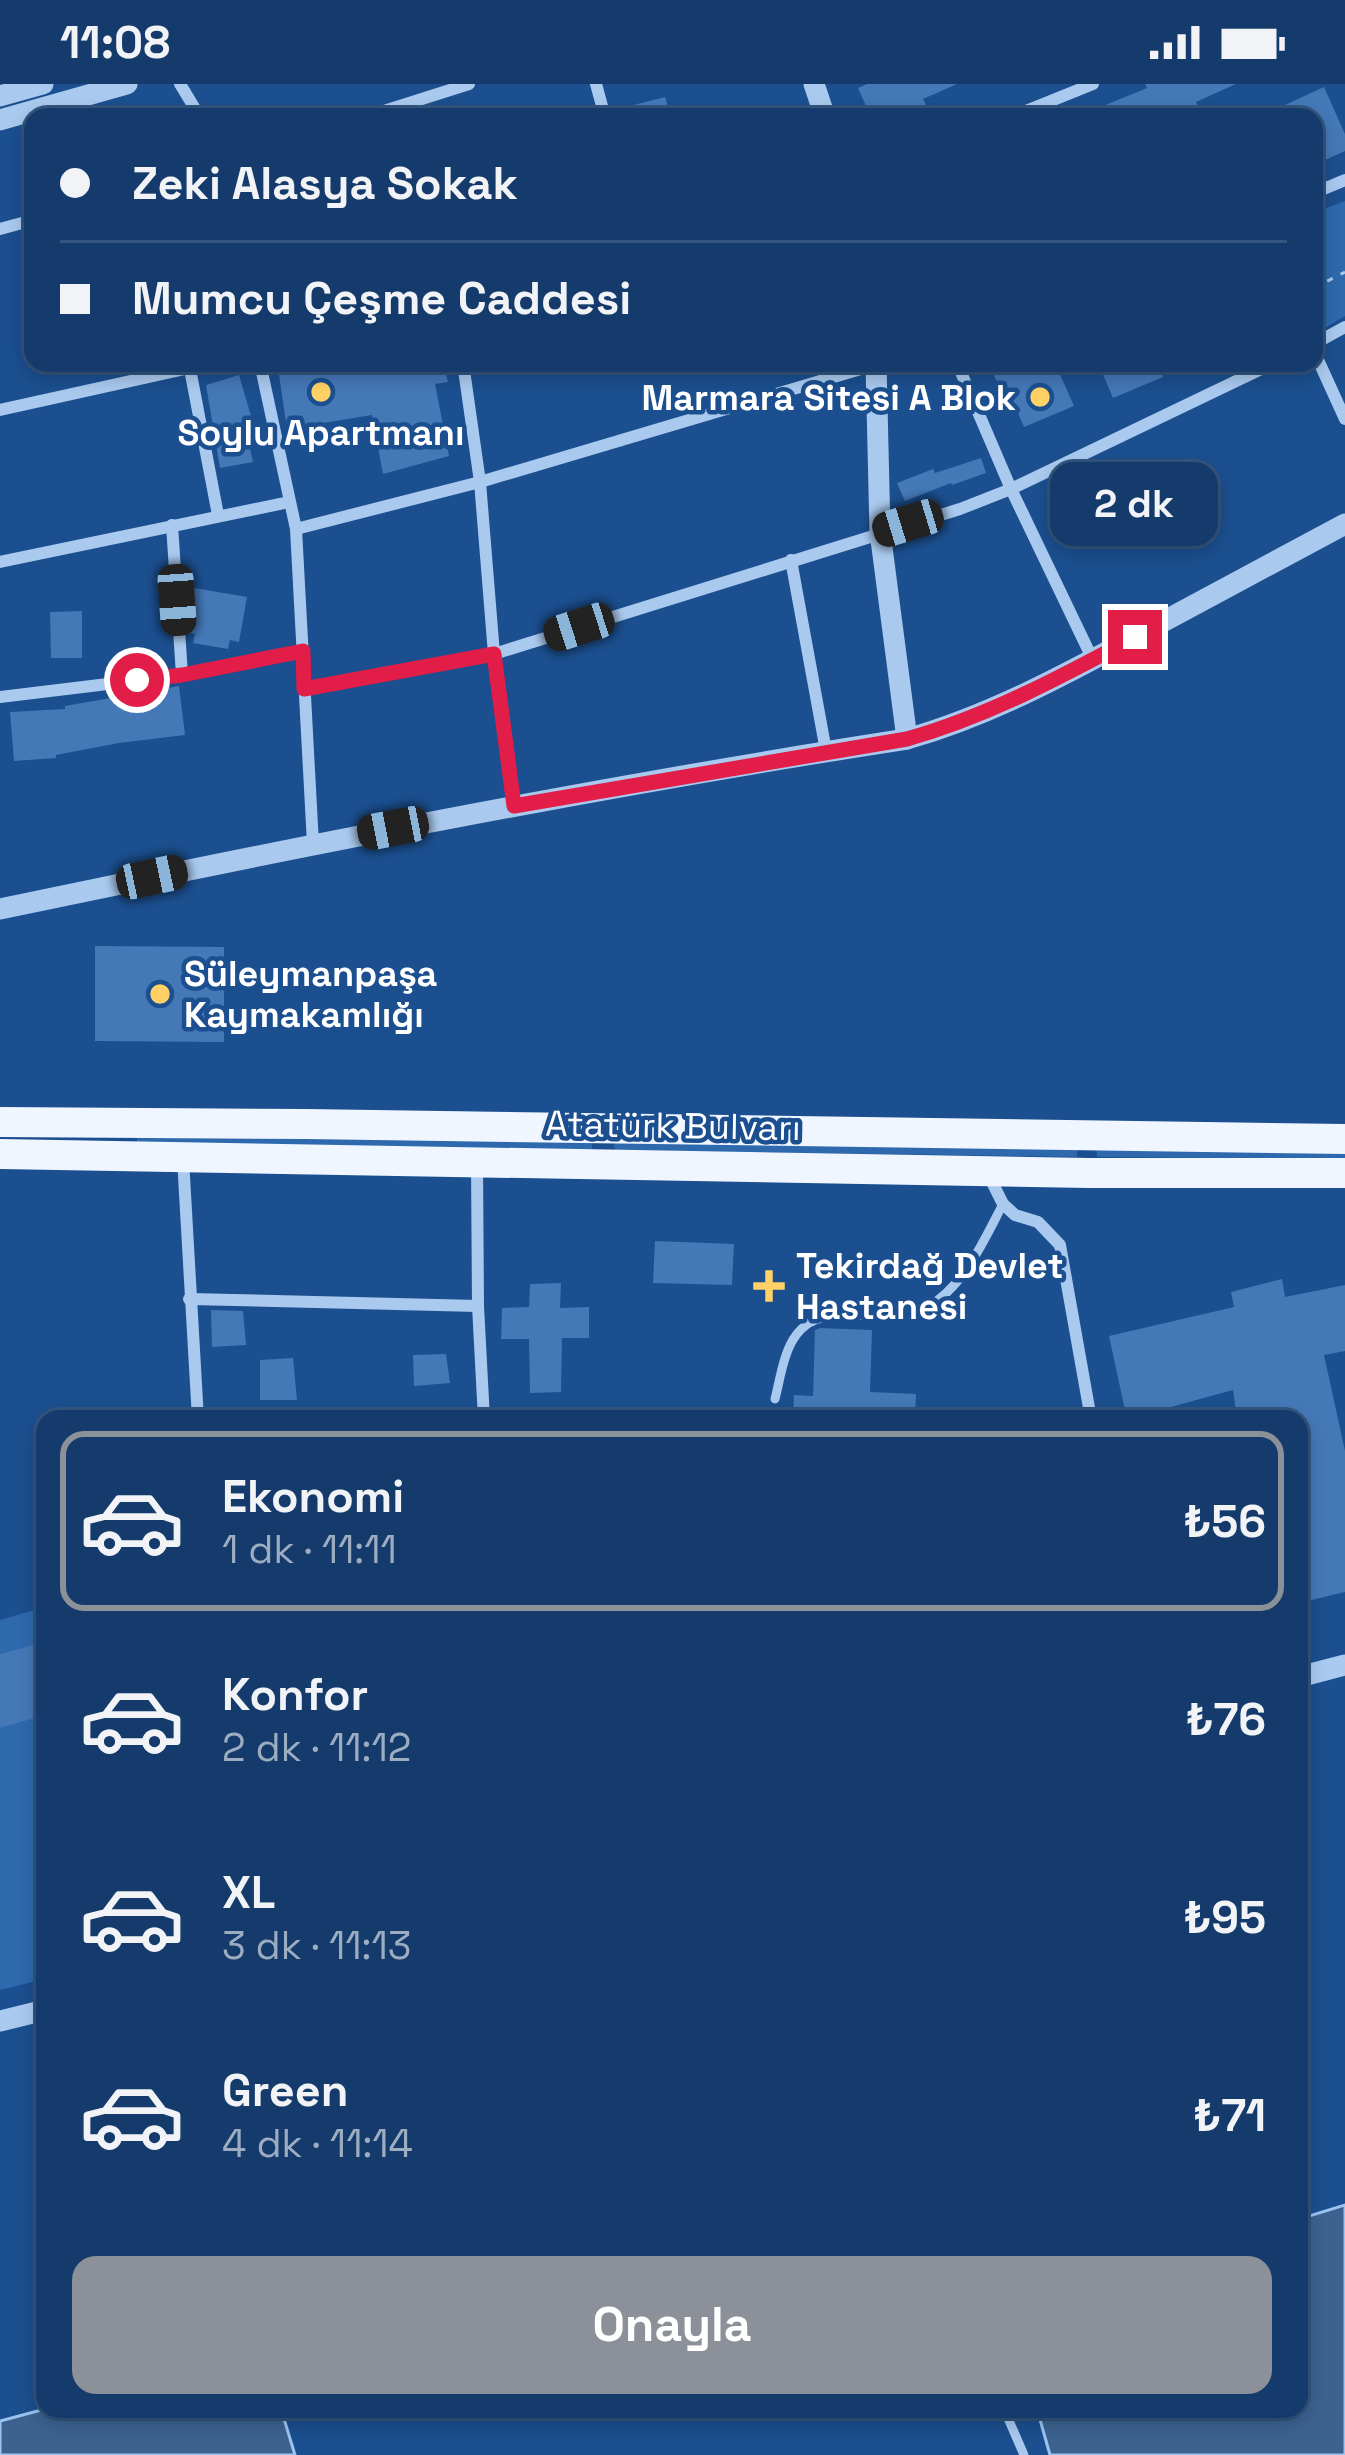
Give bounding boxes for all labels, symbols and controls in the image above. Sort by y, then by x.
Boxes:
text: 11:08 [60,14,170,71]
text: Zeki Alasya Sokak [132,155,518,212]
text: Mumcu Çeşme Caddesi [132,270,631,327]
place label: Marmara Sitesi A Blok [641,375,1016,421]
marker: Soylu Apartmanı [308,379,334,405]
marker: Marmara Sitesi A Blok [1027,384,1053,410]
place label: Soylu Apartmanı [177,410,465,456]
callout: 2 dk [1051,463,1219,547]
text: 2 dk [1094,479,1174,528]
car [868,495,948,551]
car [157,563,197,637]
car [539,599,619,655]
route end [1108,610,1162,664]
route start [110,653,164,707]
car [354,803,432,853]
car [113,852,191,902]
place label: Süleymanpaşa Kaymakamlığı [184,951,438,1038]
marker: Süleymanpaşa Kaymakamlığı [147,981,173,1007]
street label: Atatürk Bulvarı [545,1101,801,1151]
place label: Tekirdağ Devlet Hastanesi [796,1243,1064,1330]
marker: Tekirdağ Devlet Hastanesi [753,1270,785,1302]
icon: car [78,1467,186,1575]
text: Ekonomi [222,1468,404,1525]
text: ₺56 [1183,1493,1266,1550]
text: 1 dk · 11:11 [222,1525,397,1574]
icon: car [78,1665,186,1773]
text: Konfor [222,1666,368,1723]
text: ₺76 [1186,1691,1266,1748]
text: 2 dk · 11:12 [222,1723,411,1772]
icon: car [78,1863,186,1971]
text: XL [222,1864,275,1921]
text: ₺95 [1183,1889,1266,1946]
text: 3 dk · 11:13 [222,1921,411,1970]
icon: car [78,2061,186,2169]
text: Green [222,2062,348,2119]
text: ₺71 [1193,2087,1266,2144]
text: 4 dk · 11:14 [222,2119,413,2168]
button: Onayla [72,2256,1272,2394]

